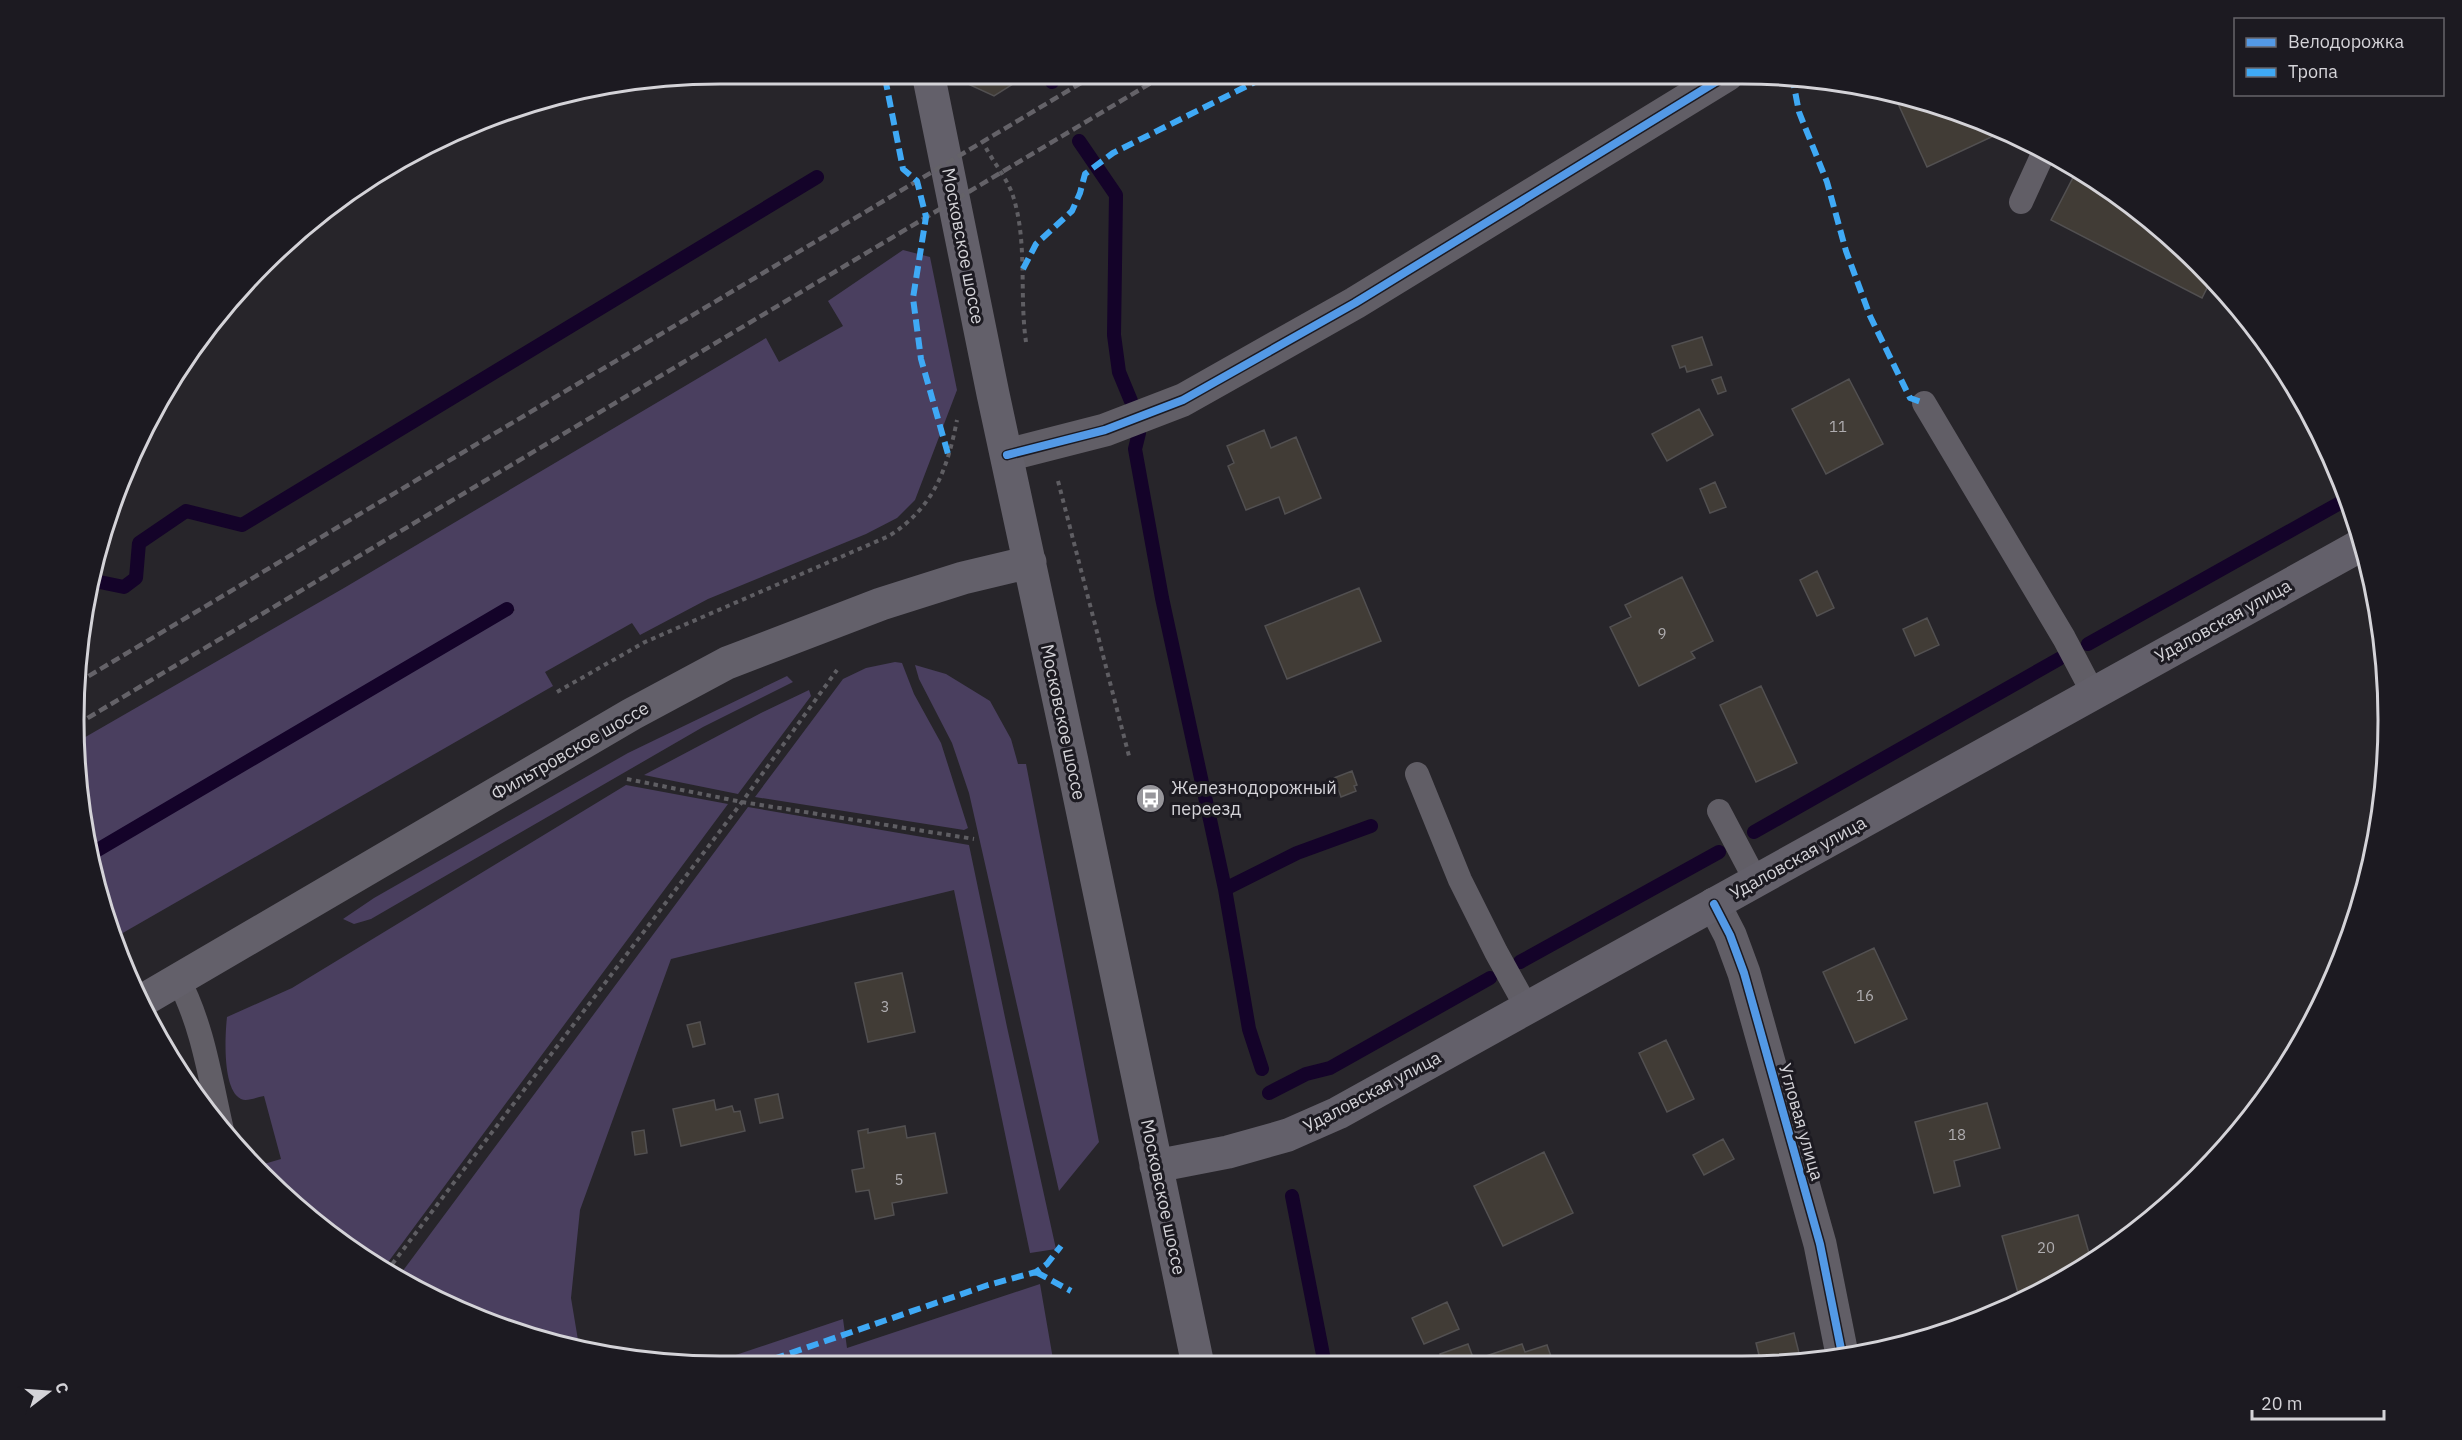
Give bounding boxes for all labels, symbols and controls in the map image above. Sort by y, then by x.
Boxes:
legend [2234,18,2444,96]
text: Велодорожка [2288,30,2404,53]
text: Тропа [2288,60,2338,83]
street label: Московское шоссе [937,166,990,326]
house number: 11 [1829,417,1847,436]
street label: Удаловская улица [2150,573,2295,668]
house number: 9 [1657,624,1667,643]
street label: Московское шоссе [1036,642,1091,802]
street label: Фильтровское шоссе [487,696,653,805]
place label: Железнодорожный переезд [1171,776,1337,820]
bus stop icon: Железнодорожный переезд [1134,782,1166,814]
street label: Удаловская улица [1725,810,1870,905]
house number: 16 [1856,986,1874,1005]
house number: 3 [880,997,890,1016]
street label: Удаловская улица [1299,1045,1445,1138]
street label: Угловая улица [1774,1061,1829,1184]
street label: Московское шоссе [1136,1117,1191,1277]
house number: 18 [1948,1125,1966,1144]
house number: 5 [894,1170,904,1189]
house number: 20 [2037,1238,2055,1257]
north arrow [18,1362,78,1422]
text: С [51,1380,73,1396]
scale bar [2252,1383,2384,1421]
text: 20 m [2261,1392,2303,1415]

